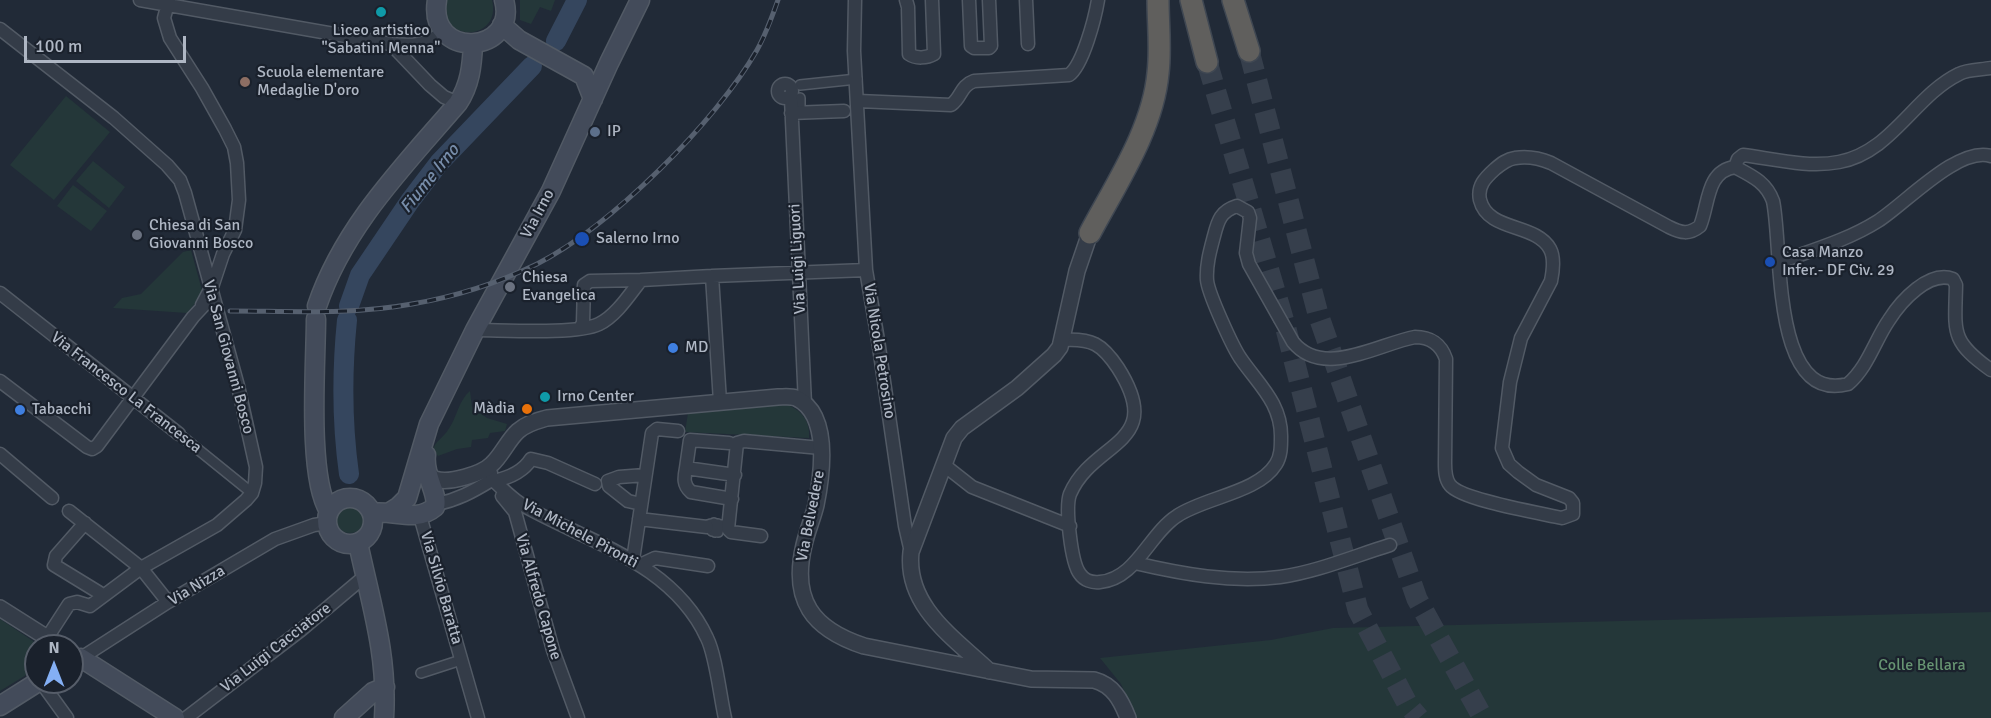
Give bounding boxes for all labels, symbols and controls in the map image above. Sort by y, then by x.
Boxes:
marker: Liceo artistico "Sabatini Menna" [374,5,388,19]
place label: Liceo artistico "Sabatini Menna" [322,21,440,59]
scale bar [27,24,189,62]
text: 100 m [35,35,82,57]
place label: Scuola elementare Medaglie D'oro [257,63,384,101]
marker: Scuola elementare Medaglie D'oro [238,75,252,89]
place label: IP [607,122,621,142]
marker: IP [588,125,602,139]
water label: Fiume Irno [396,140,464,218]
street label: Via Irno [517,186,559,242]
street label: Via Luigi Liguori [786,203,810,315]
place label: Chiesa di San Giovanni Bosco [149,216,253,254]
marker: Chiesa di San Giovanni Bosco [130,228,144,242]
place label: Salerno Irno [596,229,680,249]
marker: Salerno Irno [573,230,591,248]
place label: Casa Manzo Infer.- DF Civ. 29 [1782,243,1894,281]
marker: Casa Manzo Infer.- DF Civ. 29 [1763,255,1777,269]
place label: Chiesa Evangelica [522,268,596,306]
street label: Via San Giovanni Bosco [198,278,258,436]
marker: Chiesa Evangelica [503,280,517,294]
street label: Via Nicola Petrosino [859,282,899,420]
street label: Via Francesco La Francesca [47,328,205,458]
place label: MD [685,338,708,358]
marker: MD [666,341,680,355]
place label: Irno Center [557,387,634,407]
marker: Irno Center [538,390,552,404]
place label: Màdia [473,399,515,419]
place label: Tabacchi [32,400,91,420]
marker: Màdia [520,402,534,416]
marker: Tabacchi [13,403,27,417]
street label: Via Belvedere [793,469,829,563]
street label: Via Michele Pironti [519,495,641,573]
street label: Via Silvio Baratta [416,529,466,647]
street label: Via Alfredo Capone [511,532,565,662]
street label: Via Nizza [165,562,229,610]
street label: Via Luigi Cacciatore [217,599,335,697]
north arrow [24,634,84,694]
text: N [48,638,60,658]
park label: Colle Bellara [1878,656,1966,676]

